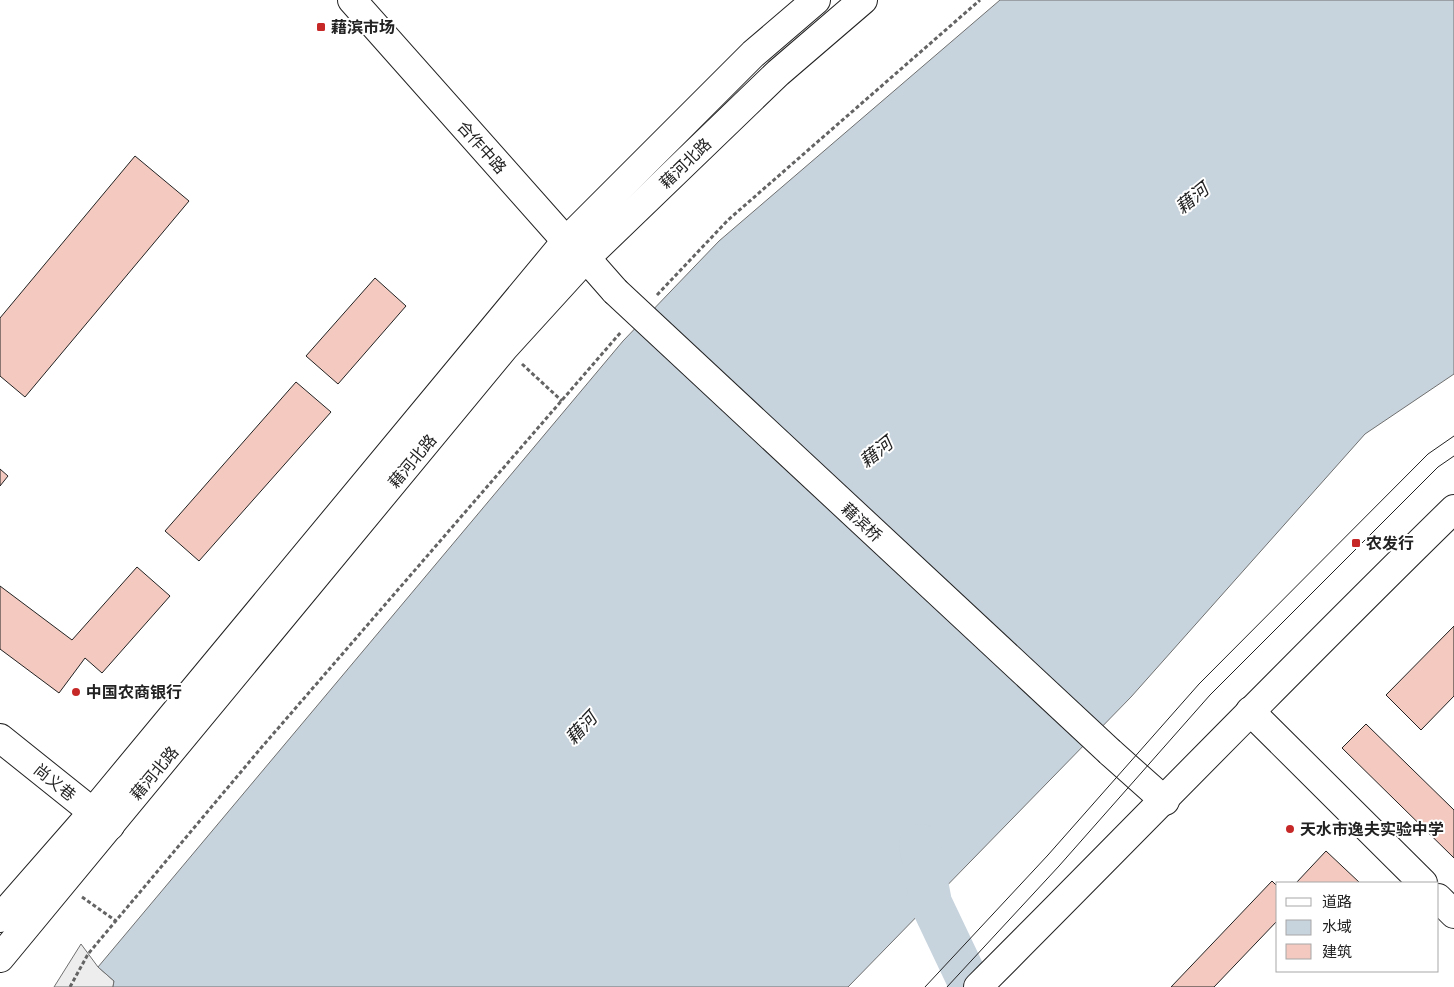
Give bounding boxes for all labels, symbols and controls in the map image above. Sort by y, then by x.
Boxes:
place label: 藉滨市场 [331,16,395,38]
marker: 藉滨市场 [315,21,327,33]
street label: 合作中路 [452,116,512,178]
street label: 藉河北路 [654,133,716,193]
water label: 藉河 [1170,175,1216,219]
street label: 藉河北路 [383,429,441,493]
water label: 藉河 [854,429,900,473]
street label: 藉滨桥 [837,498,887,546]
place label: 农发行 [1366,532,1414,554]
marker: 农发行 [1350,537,1362,549]
place label: 中国农商银行 [86,681,182,703]
marker: 中国农商银行 [70,686,82,698]
water label: 藉河 [560,704,604,750]
street label: 藉河北路 [125,741,183,805]
street label: 尚义巷 [29,758,81,806]
place label: 天水市逸夫实验中学 [1300,818,1444,840]
marker: 天水市逸夫实验中学 [1284,823,1296,835]
legend [1276,882,1439,972]
text: 道路 [1322,891,1352,912]
text: 水域 [1322,916,1352,937]
text: 建筑 [1322,941,1352,962]

